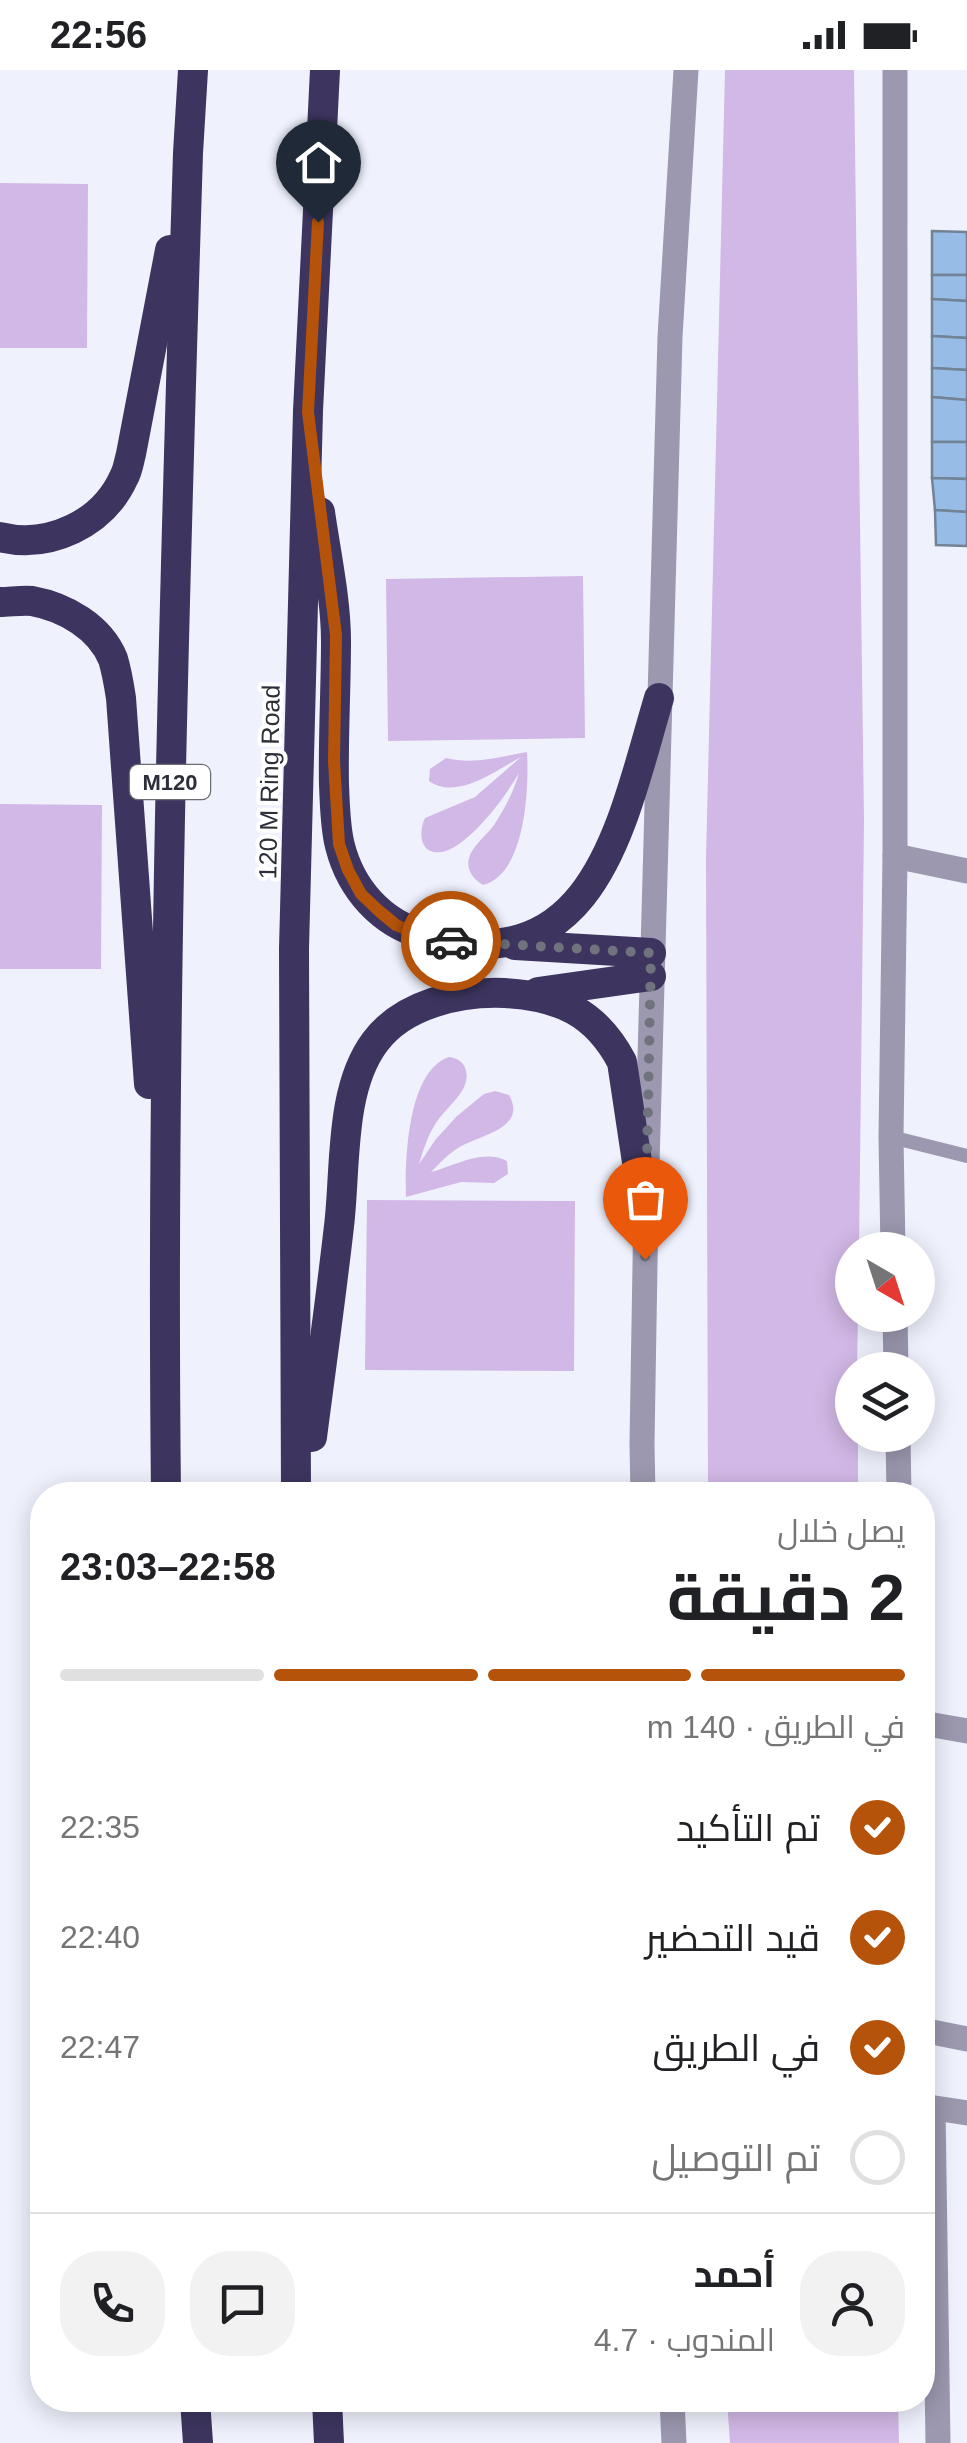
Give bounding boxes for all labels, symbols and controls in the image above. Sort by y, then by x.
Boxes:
text: 22:56 [50,14,147,56]
pin [276,120,361,223]
icon: home [291,135,346,190]
street label: 120 M Ring Road [253,684,285,880]
road number: M120 [130,765,210,799]
courier [401,891,501,991]
icon: car [424,914,479,969]
pin [603,1157,688,1260]
icon: bag [618,1172,673,1227]
north arrow [835,1232,935,1332]
map controls [835,1232,935,1452]
button: layers [835,1352,935,1452]
text: يصل خلال [777,1513,905,1549]
text: 22:58–23:03 [60,1546,276,1588]
text: 2 دقيقة [667,1561,905,1634]
text: في الطريق · 140 m [647,1709,905,1745]
icon: check [850,1800,905,1855]
text: تم التأكيد [676,1807,820,1849]
text: 22:35 [60,1809,140,1845]
icon: check [850,1910,905,1965]
text: قيد التحضير [645,1917,820,1959]
text: 22:40 [60,1919,140,1955]
icon: check [850,2020,905,2075]
text: في الطريق [653,2027,820,2069]
text: 22:47 [60,2029,140,2065]
text: تم التوصيل [652,2137,820,2179]
button: phone [60,2251,165,2356]
button: chat [190,2251,295,2356]
button: person [800,2251,905,2356]
text: أحمد [694,2253,775,2295]
text: المندوب · 4.7 [594,2322,775,2358]

